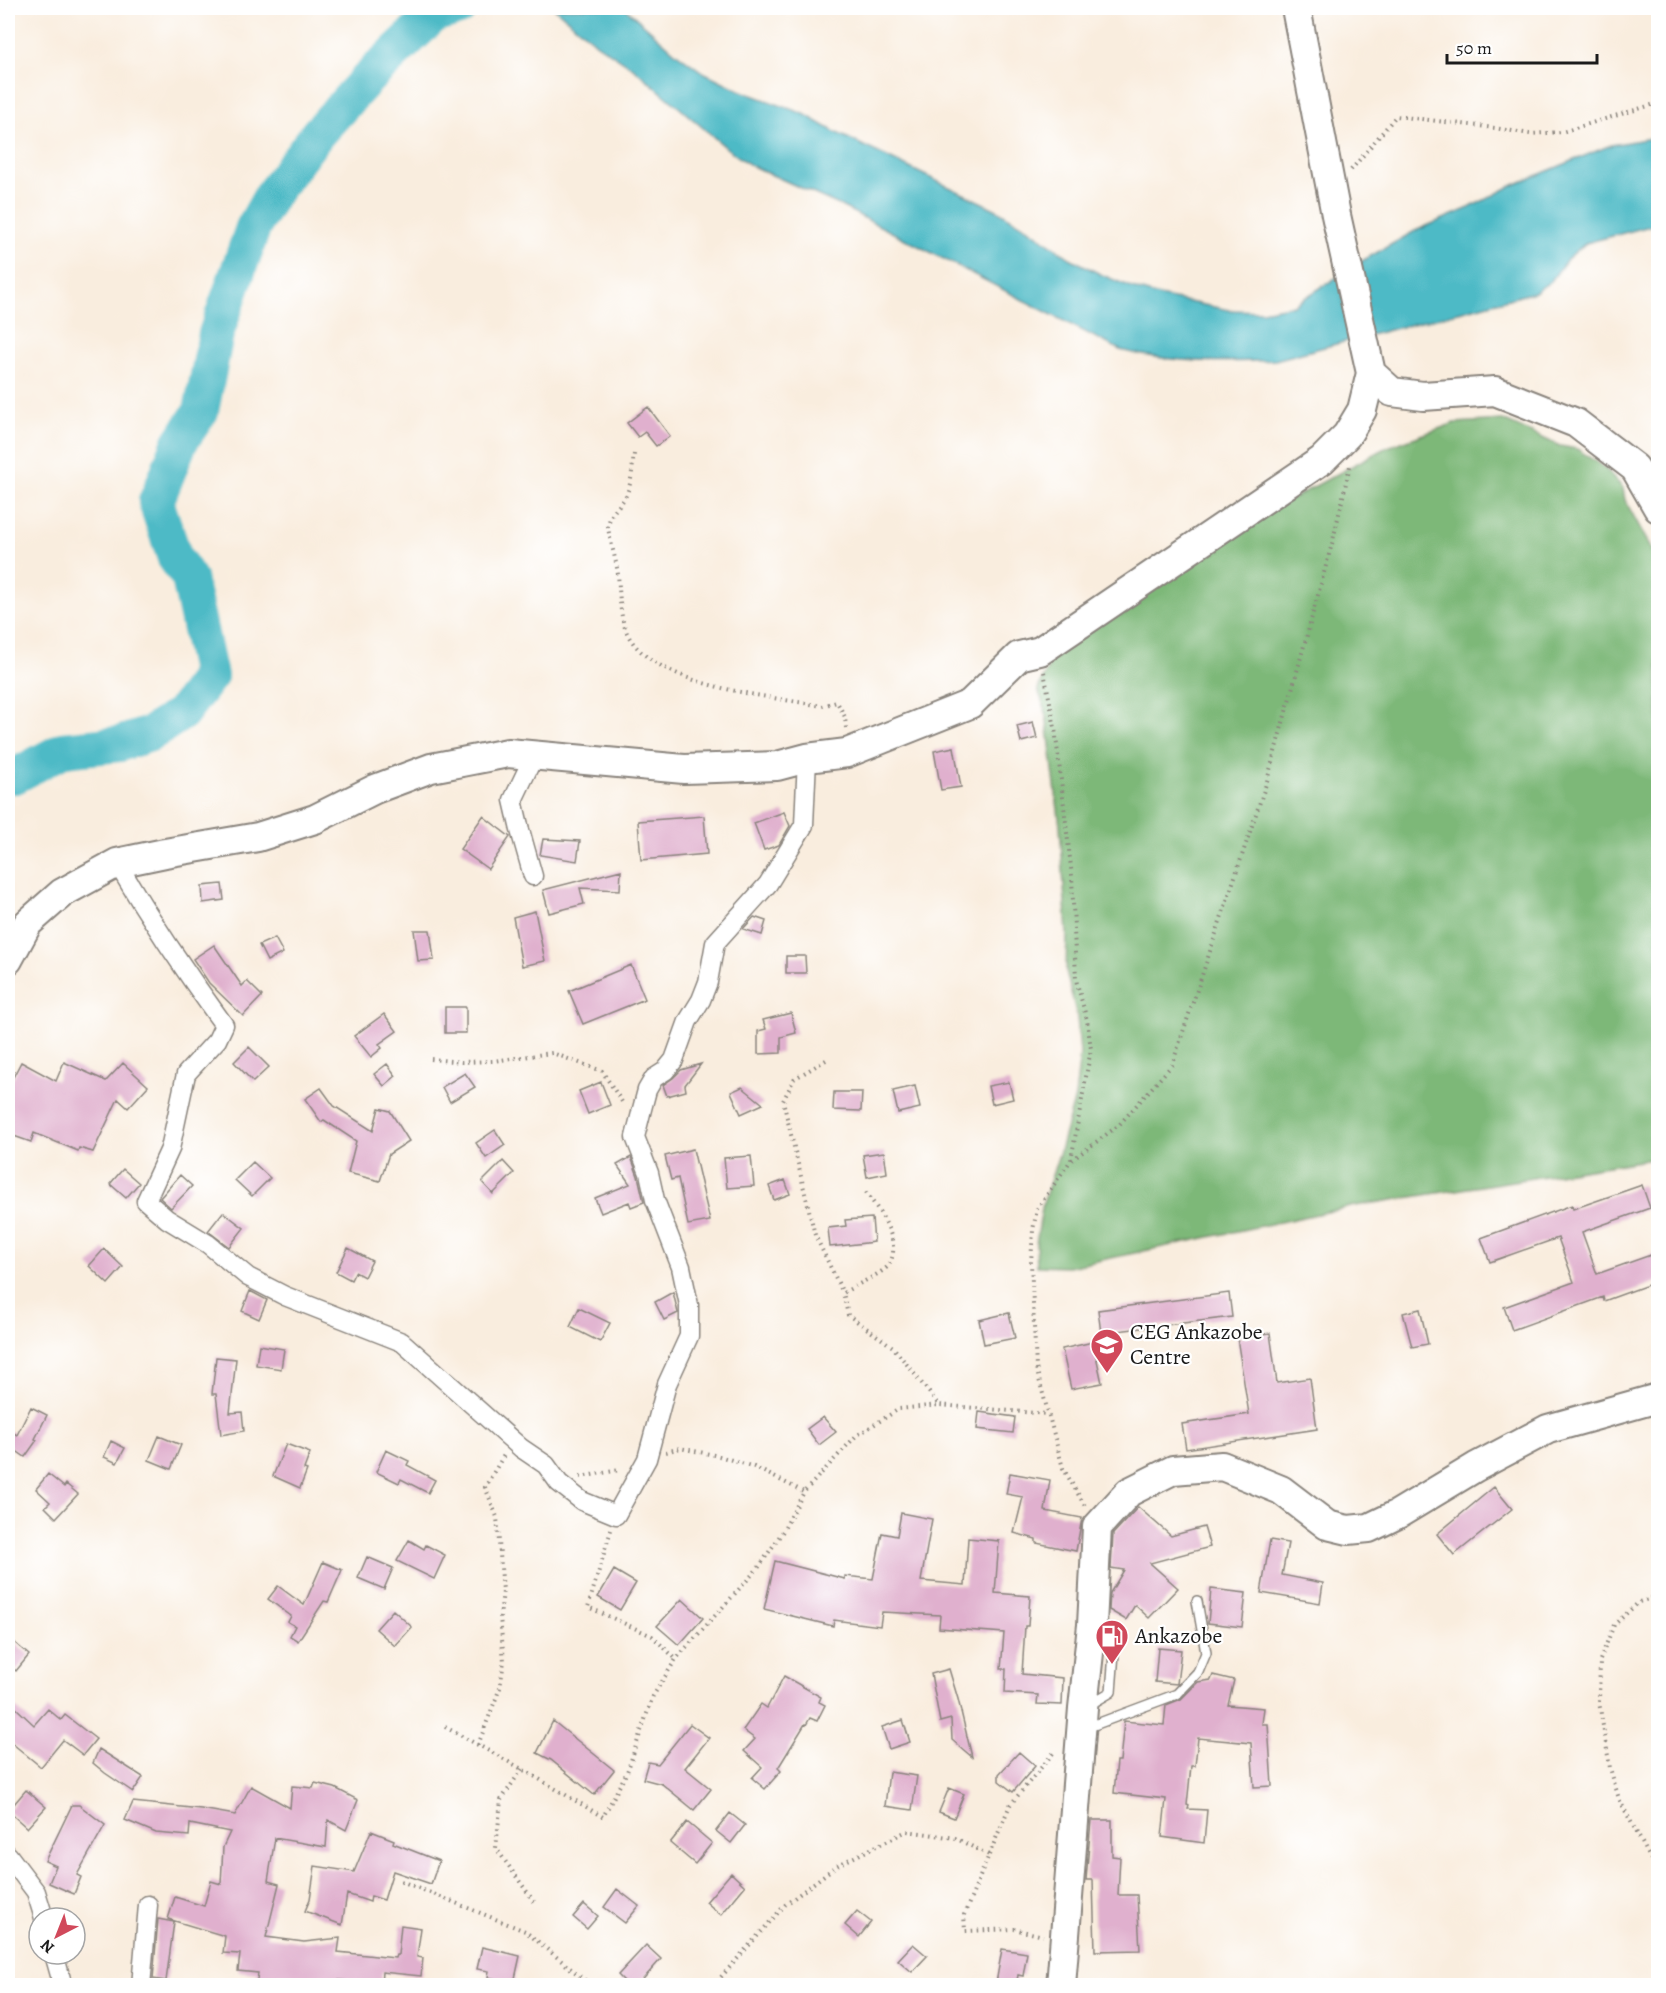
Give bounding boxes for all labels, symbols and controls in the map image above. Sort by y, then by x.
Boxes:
scale bar [1447,27,1597,65]
text: 50 m [1456,36,1492,60]
place label: CEG Ankazobe Centre [1130,1317,1263,1372]
school or university icon: CEG Ankazobe Centre [1089,1327,1125,1374]
fuel station icon: Ankazobe [1094,1618,1130,1665]
place label: Ankazobe [1134,1621,1222,1651]
north arrow [27,1906,87,1966]
text: N [36,1934,59,1958]

